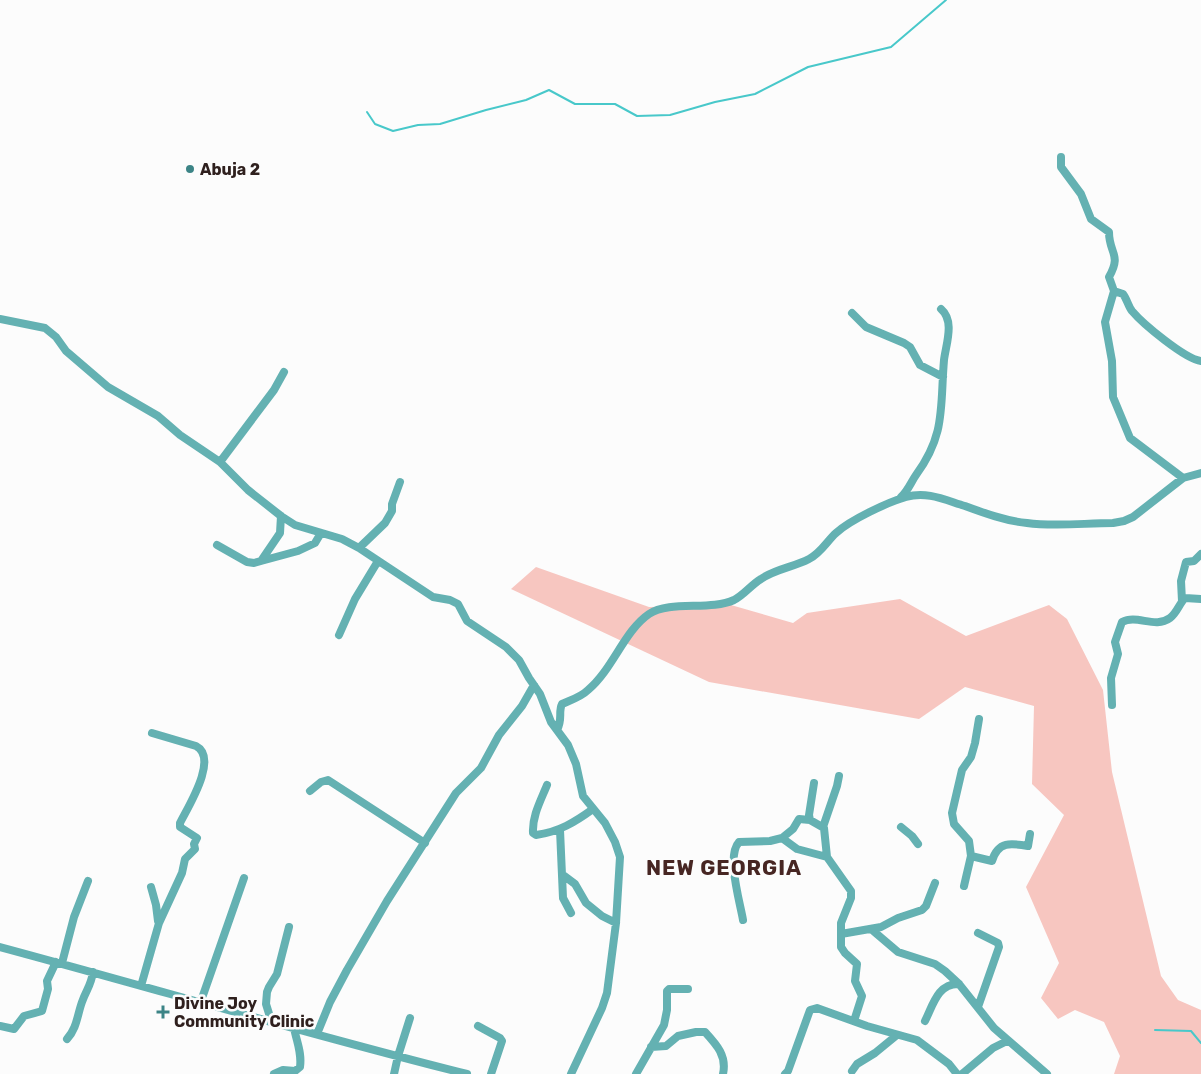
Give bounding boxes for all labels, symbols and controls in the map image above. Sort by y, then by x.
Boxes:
place label: Abuja 2 [200,160,260,179]
marker: Abuja 2 [184,163,196,175]
district label: NEW GEORGIA [646,855,802,880]
place label: Divine Joy Community Clinic [174,994,314,1031]
marker: Divine Joy Community Clinic [156,1005,170,1019]

